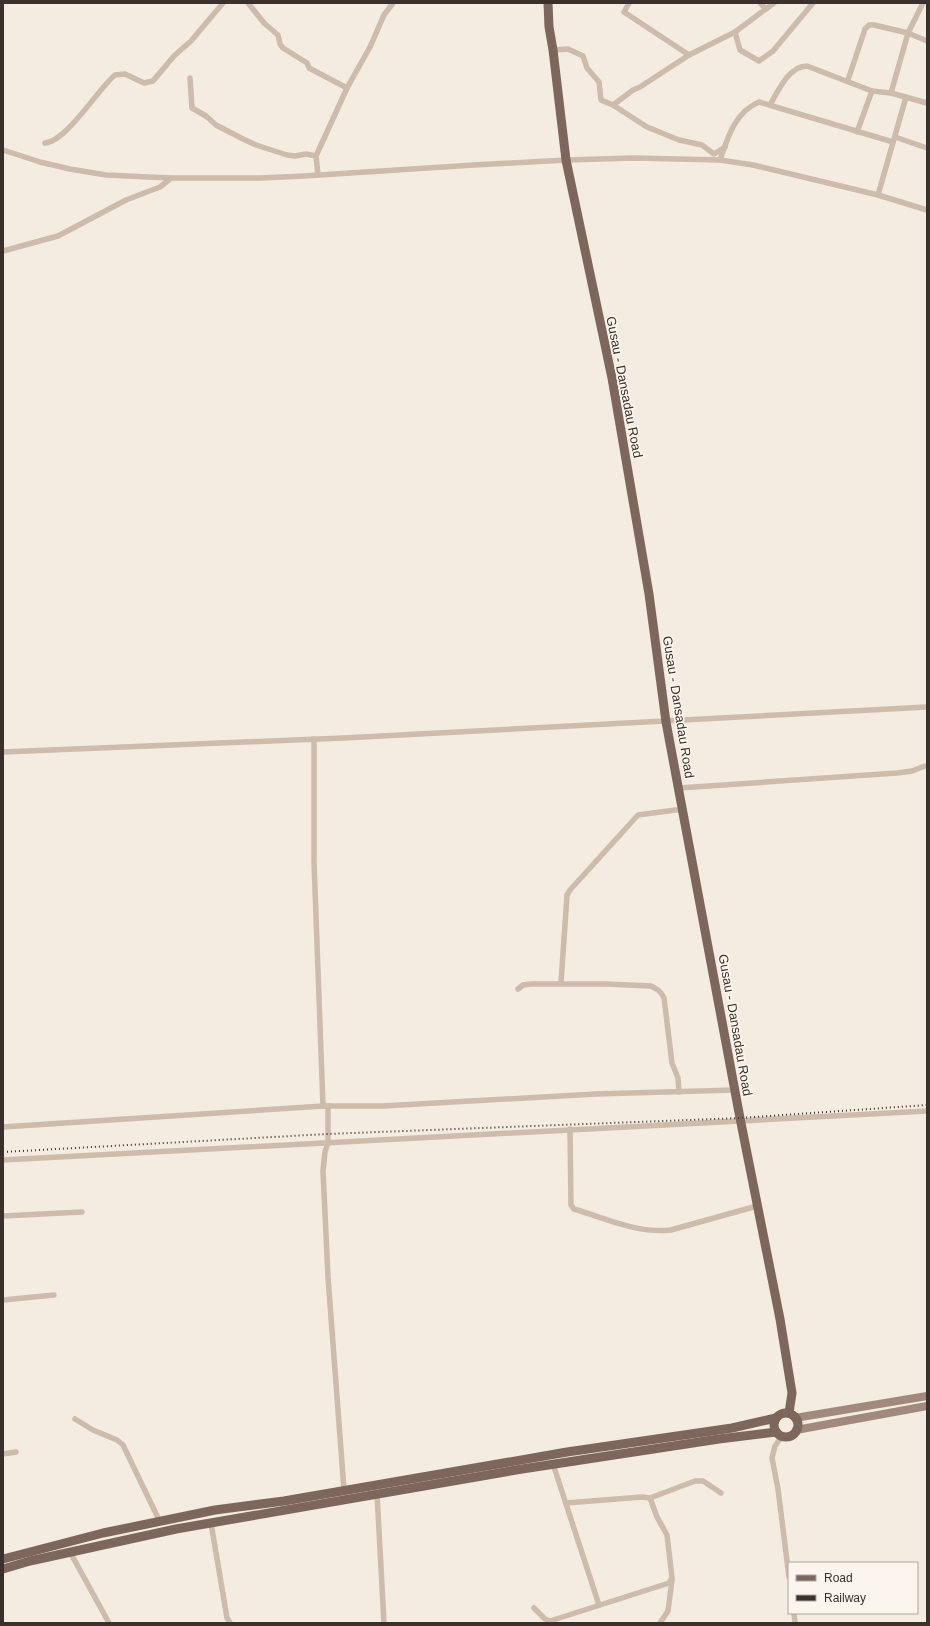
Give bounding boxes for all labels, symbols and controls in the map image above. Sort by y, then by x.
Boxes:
street label: Gusau - Dansadau Road [603,315,646,459]
street label: Gusau - Dansadau Road [660,635,697,779]
street label: Gusau - Dansadau Road [716,953,755,1097]
legend [788,1562,918,1614]
text: Road [824,1571,853,1585]
text: Railway [824,1591,866,1605]

